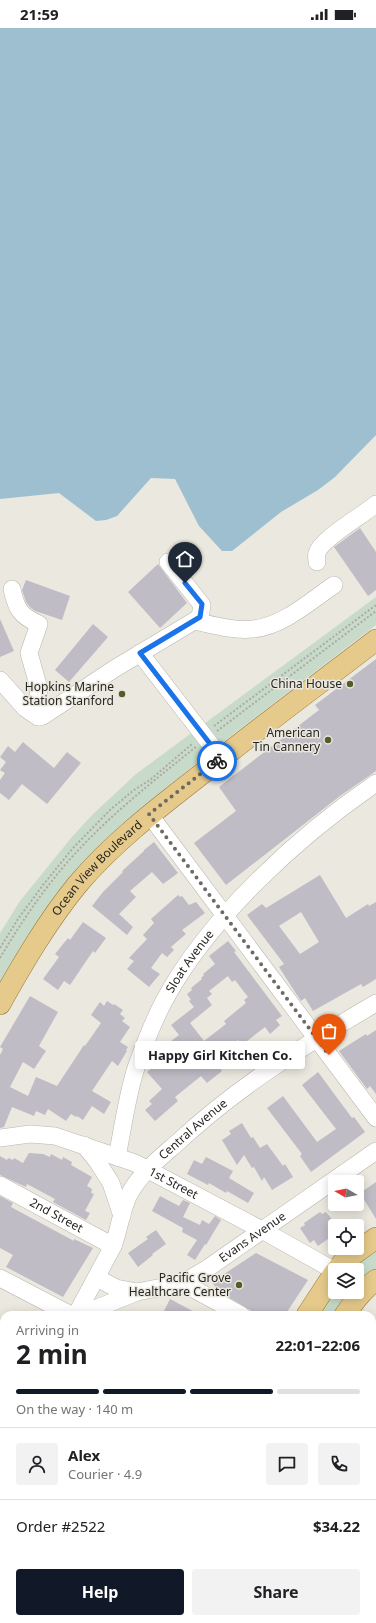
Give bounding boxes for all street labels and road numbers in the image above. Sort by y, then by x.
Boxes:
street label: Ocean View Boulevard [48,816,146,919]
street label: Sloat Avenue [161,926,217,996]
street label: Central Avenue [155,1094,231,1163]
street label: 1st Street [146,1163,202,1203]
street label: 2nd Street [27,1194,87,1237]
street label: Evans Avenue [215,1207,289,1266]

